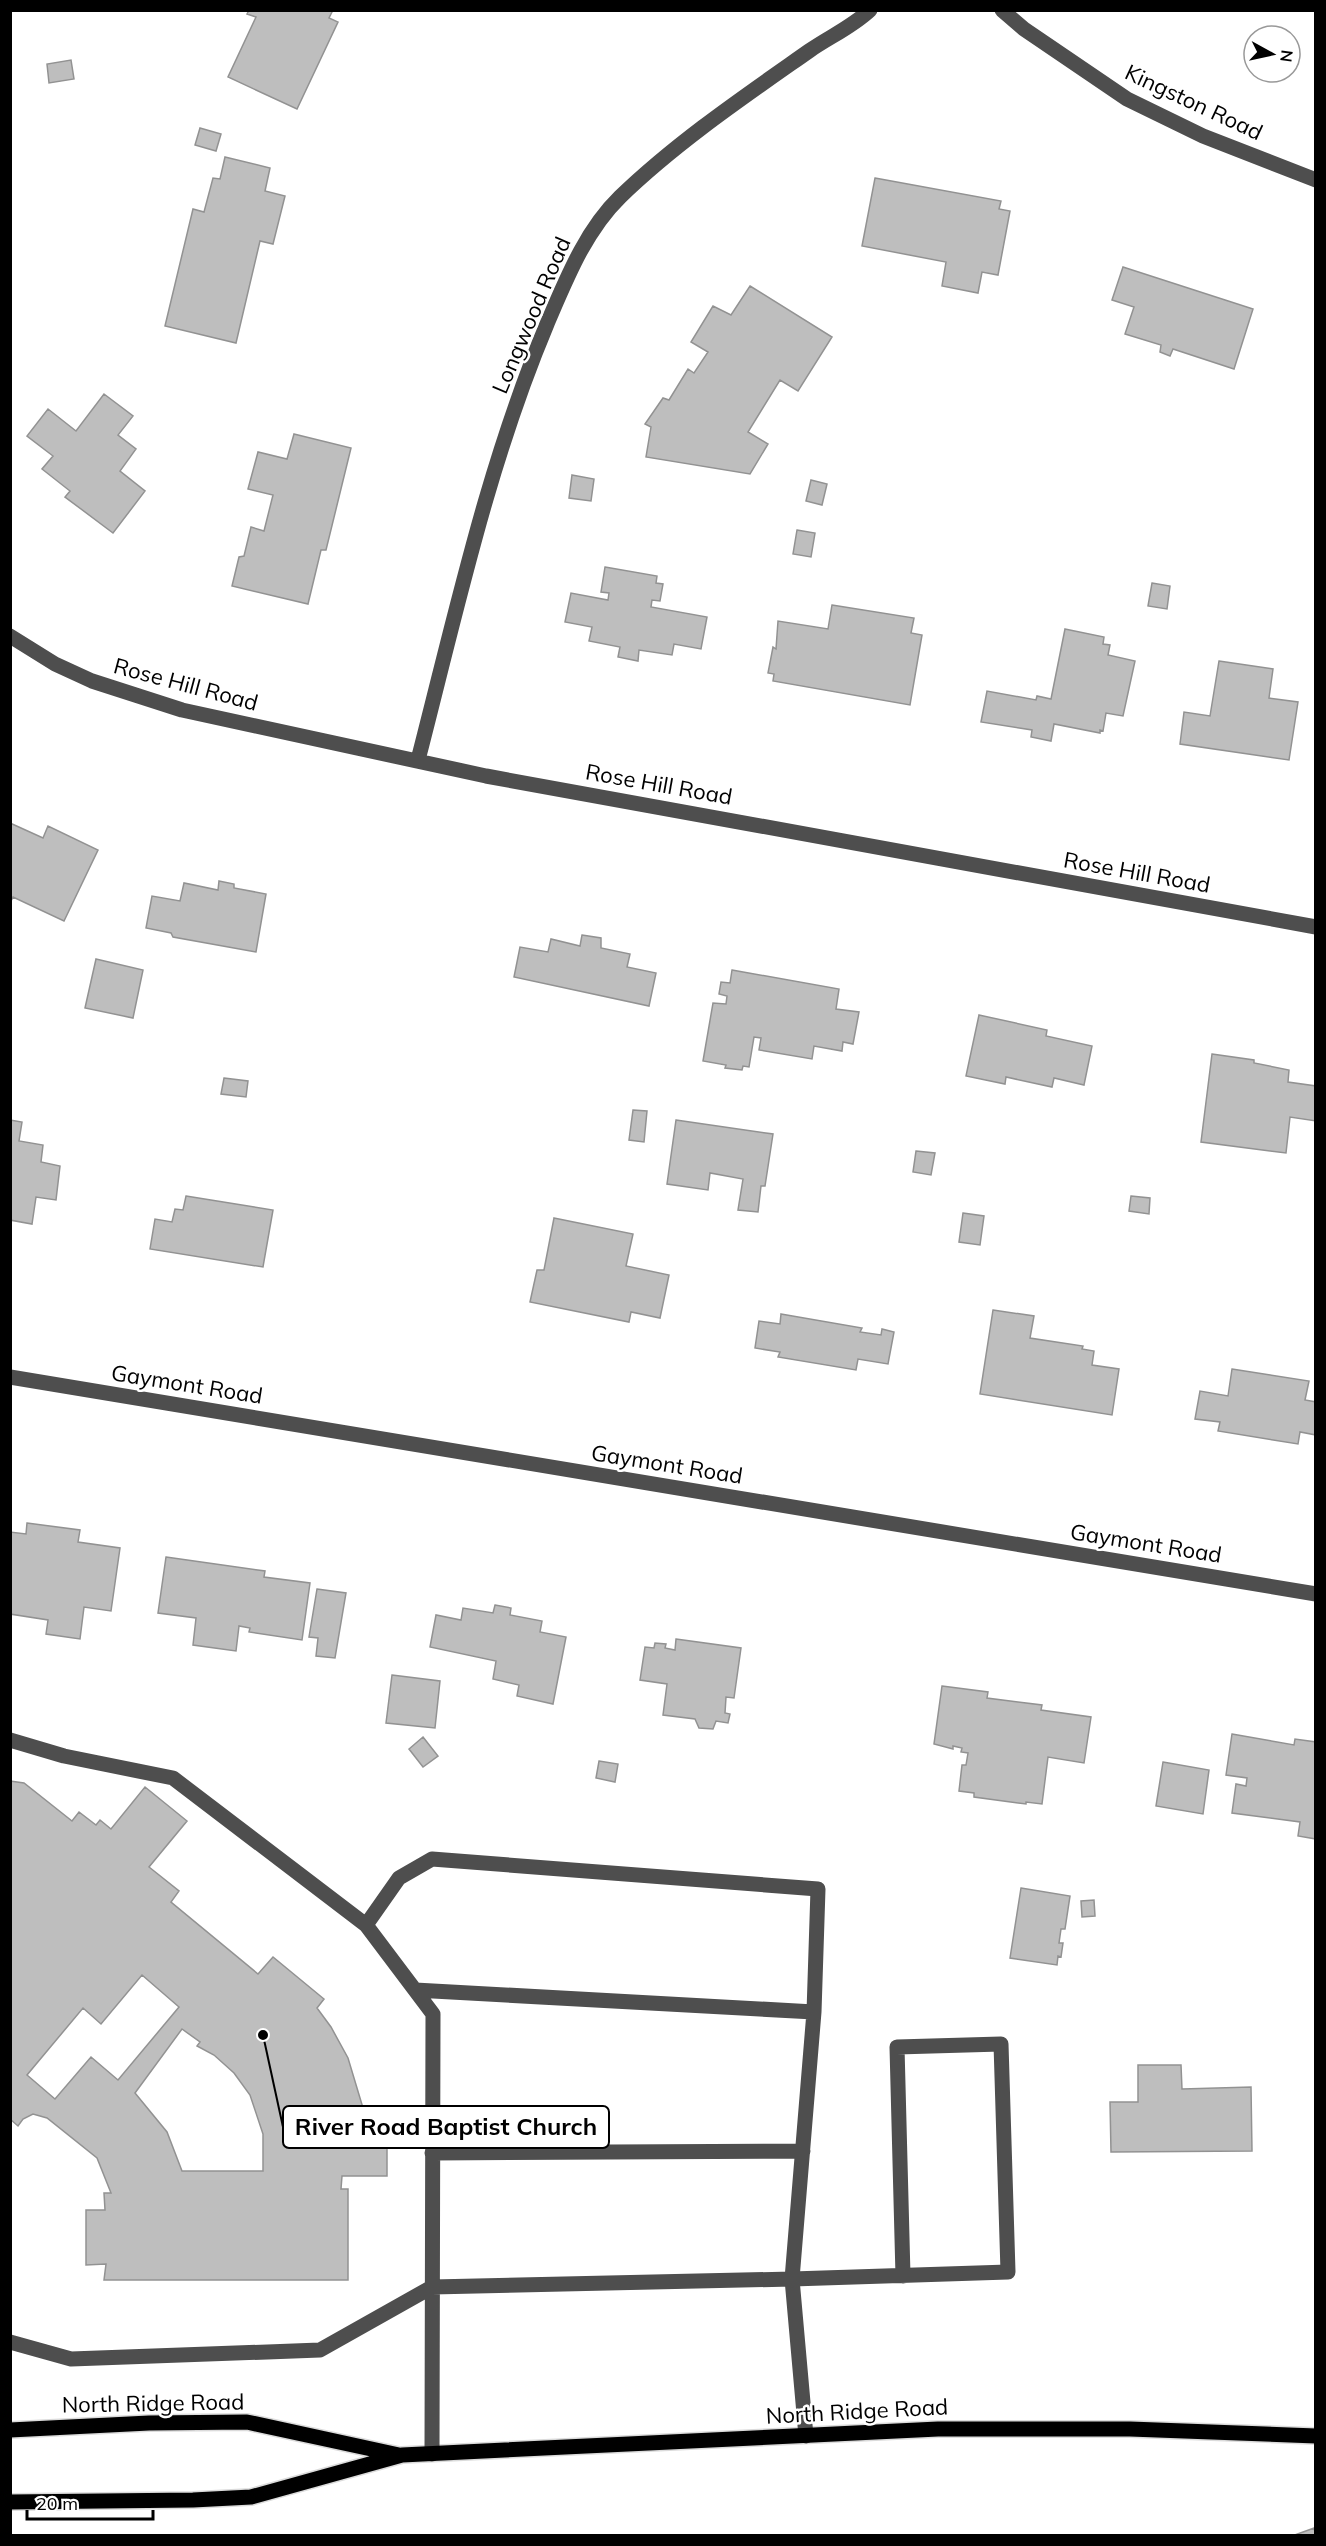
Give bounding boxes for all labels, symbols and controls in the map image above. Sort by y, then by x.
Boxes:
north arrow [1242,24,1302,84]
text: N [1276,49,1298,63]
street label: Kingston Road [1121,58,1267,146]
street label: Longwood Road [485,232,577,398]
street label: Rose Hill Road [111,651,261,717]
street label: Rose Hill Road [583,757,735,811]
street label: Rose Hill Road [1061,845,1213,899]
street label: Gaymont Road [109,1358,265,1410]
street label: Gaymont Road [589,1438,745,1490]
street label: Gaymont Road [1068,1517,1224,1569]
callout: River Road Baptist Church [283,2106,609,2148]
text: River Road Baptist Church [295,2111,597,2141]
street label: North Ridge Road [62,2387,244,2419]
street label: North Ridge Road [765,2392,949,2430]
scale bar [27,2483,153,2521]
text: 20 m [36,2492,78,2515]

